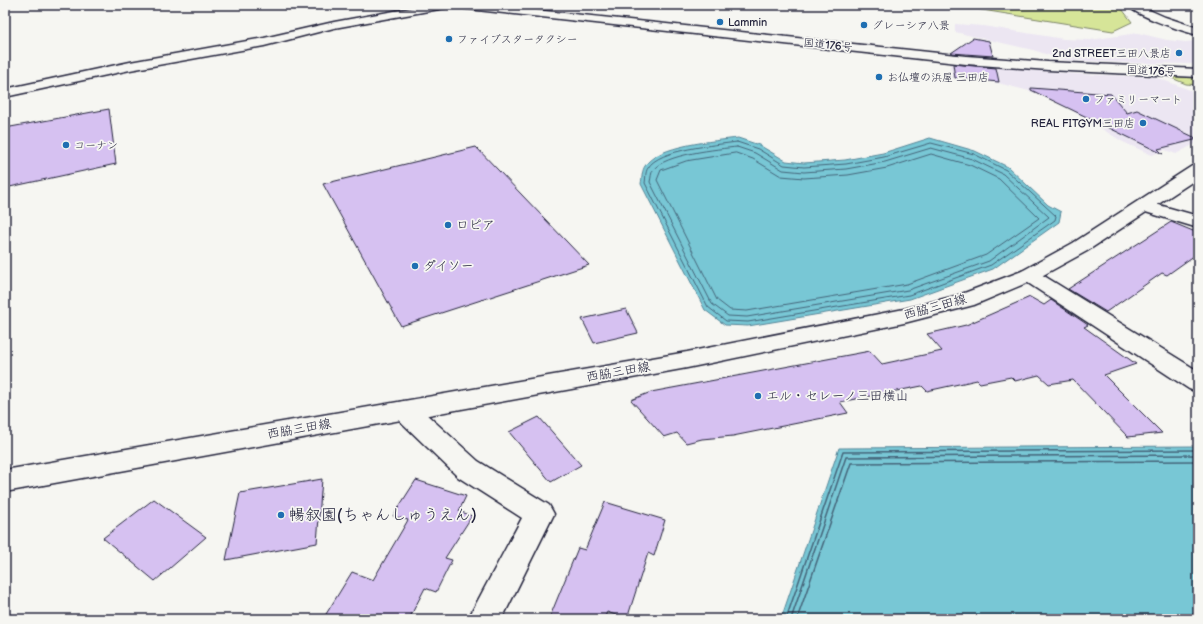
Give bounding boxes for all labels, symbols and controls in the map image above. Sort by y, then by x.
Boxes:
place label: Lammin [728,16,767,29]
marker: Lammin [715,17,725,27]
place label: グレーシア八景 [872,19,950,32]
marker: グレーシア八景 [859,20,869,30]
place label: ファイブスタータクシー [457,33,578,46]
marker: ファイブスタータクシー [444,34,454,44]
street label: 国道176号 [803,36,853,54]
place label: 2nd STREET三田八景店 [1052,47,1171,60]
marker: 2nd STREET三田八景店 [1174,48,1184,58]
street label: 国道176号 [1126,63,1176,79]
place label: お仏壇の浜屋 三田店 [887,71,989,84]
marker: お仏壇の浜屋 三田店 [874,72,884,82]
place label: ファミリーマート [1094,93,1182,106]
marker: ファミリーマート [1081,94,1091,104]
place label: REAL FITGYM三田店 [1031,117,1135,130]
marker: REAL FITGYM三田店 [1138,118,1148,128]
place label: コーナン [74,139,118,152]
marker: コーナン [61,140,71,150]
place label: ロピア [456,217,495,233]
marker: ロピア [443,220,453,230]
place label: ダイソー [423,258,474,274]
marker: ダイソー [410,261,420,271]
street label: 西脇三田線 [902,291,969,323]
street label: 西脇三田線 [585,358,652,386]
place label: エル・セレーノ三田横山 [766,388,908,404]
marker: エル・セレーノ三田横山 [753,391,763,401]
street label: 西脇三田線 [266,415,333,443]
place label: 暢叙園(ちゃんしゅうえん) [289,506,477,525]
marker: 暢叙園(ちゃんしゅうえん) [276,510,286,520]

